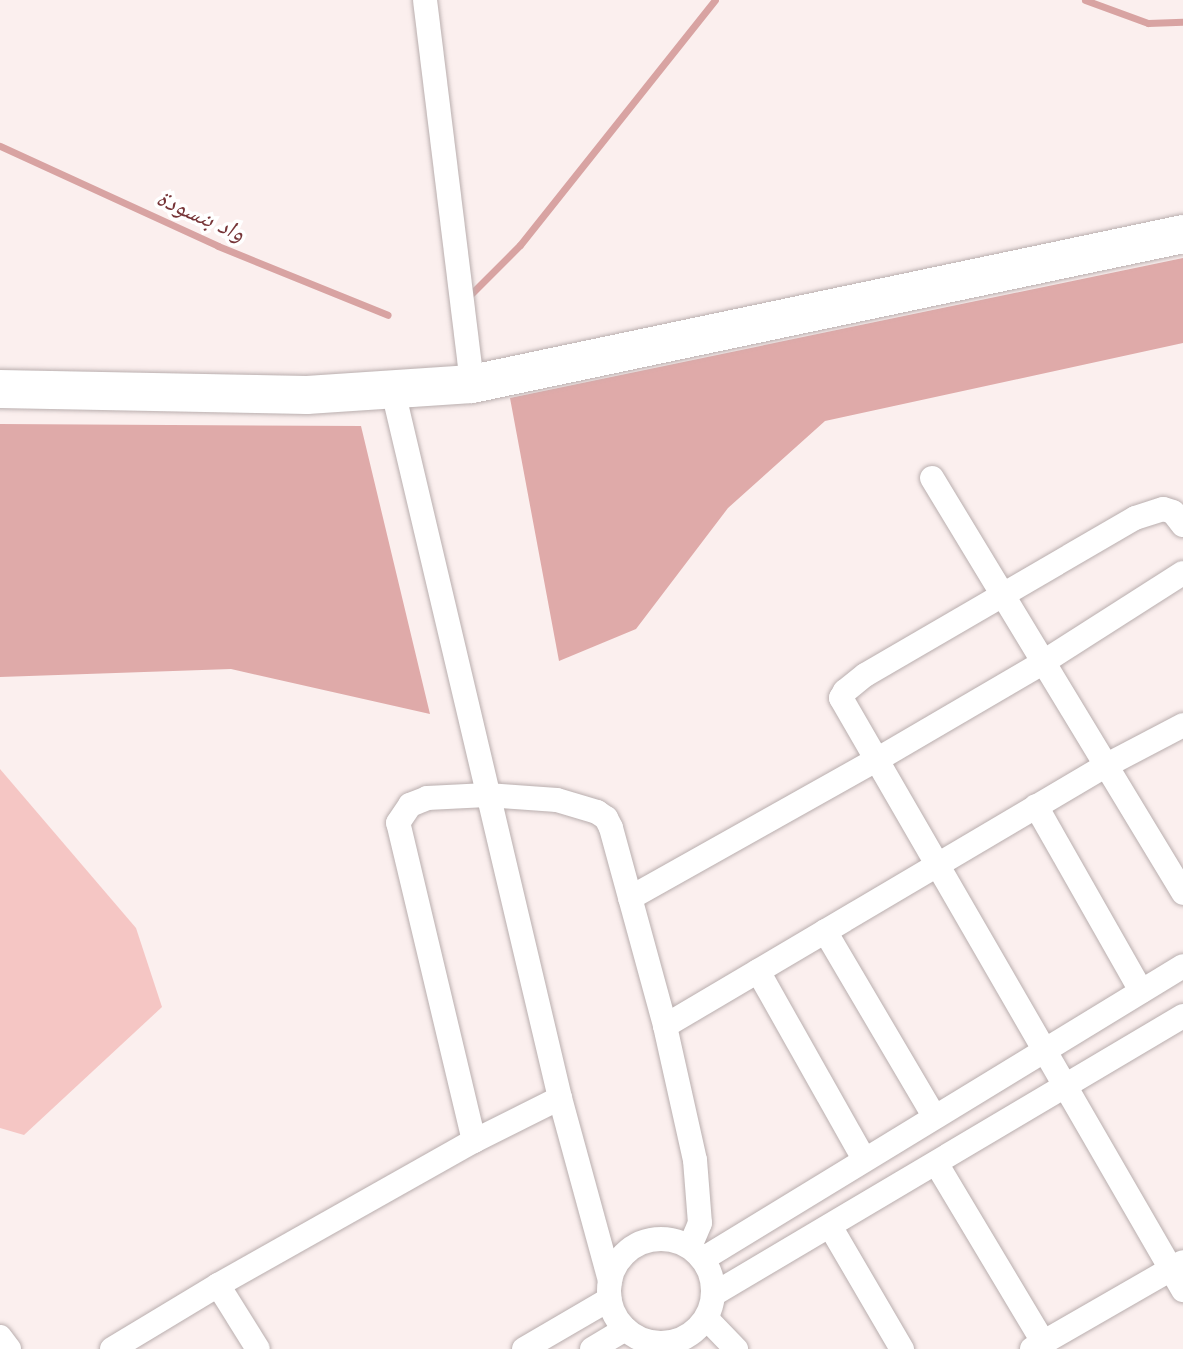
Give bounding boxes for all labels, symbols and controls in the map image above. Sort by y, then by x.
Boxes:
water label: واد بنسودة [152,183,250,247]

